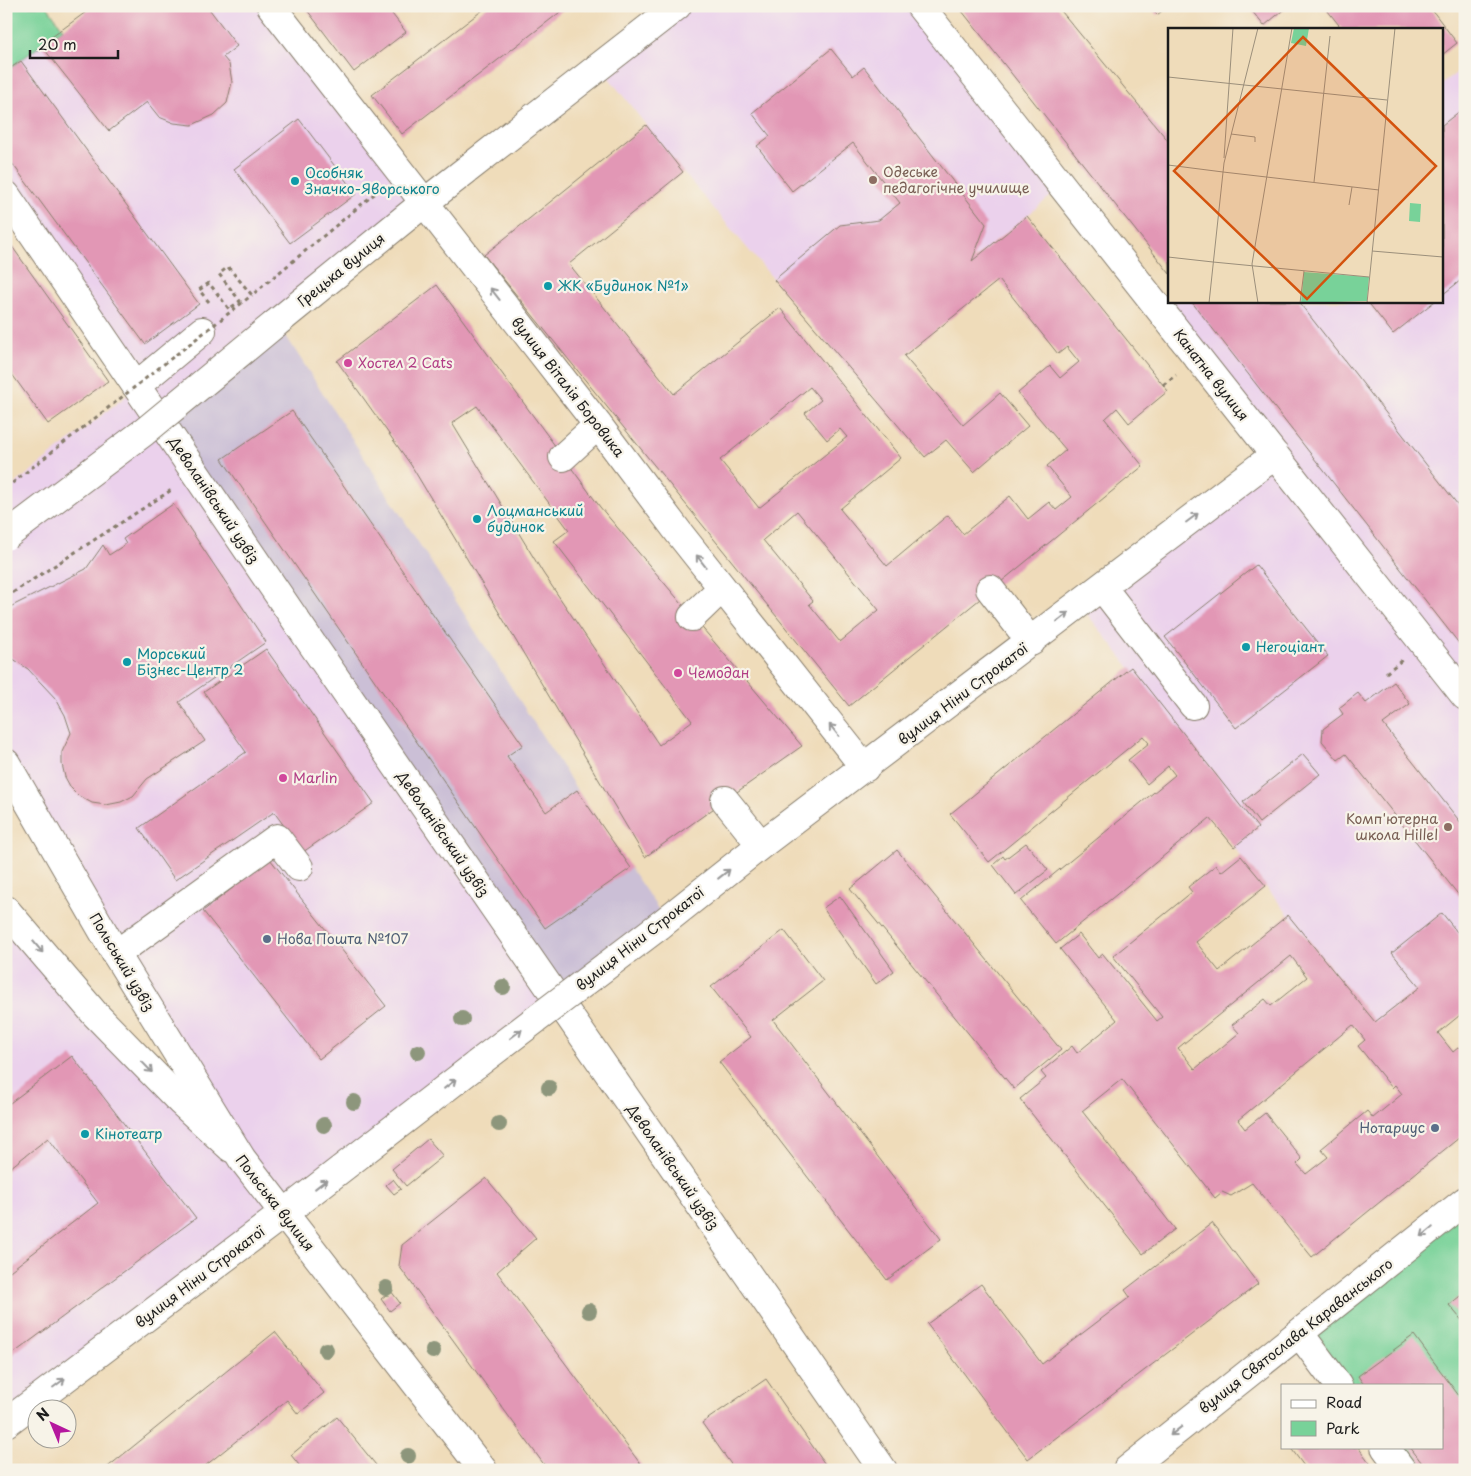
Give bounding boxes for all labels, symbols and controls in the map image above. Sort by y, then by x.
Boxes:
scale bar [30,28,118,60]
inset map [1168,28,1444,302]
text: 20 m [38,32,77,55]
place label: Одеське педагогічне училище [883,161,1030,198]
place label: Особняк Значко-Яворського [304,162,440,199]
marker: Одеське педагогічне училище [867,174,879,186]
marker: Особняк Значко-Яворського [289,175,301,187]
street label: Грецька вулиця [292,228,389,312]
place label: ЖК «Будинок №1» [557,275,688,296]
marker: ЖК «Будинок №1» [542,280,554,292]
one-way arrow [490,288,501,301]
street label: вулиця Віталія Боровика [507,312,630,461]
street label: Канатна вулиця [1169,324,1254,425]
place label: Хостел 2 Cats [358,352,453,373]
marker: Хостел 2 Cats [342,357,354,369]
street label: Деволанівський узвіз [163,431,265,567]
place label: Лоцманський будинок [487,500,583,537]
marker: Лоцманський будинок [471,513,483,525]
one-way arrow [1185,513,1199,523]
one-way arrow [695,555,706,568]
one-way arrow [1056,612,1070,622]
place label: Негоціант [1256,636,1325,657]
street label: вулиця Ніни Строкатої [893,637,1033,749]
marker: Негоціант [1240,641,1252,653]
place label: Морський Бізнес-Центр 2 [137,643,243,680]
marker: Морський Бізнес-Центр 2 [121,656,133,668]
place label: Чемодан [688,662,749,683]
marker: Чемодан [672,667,684,679]
one-way arrow [829,724,840,737]
street label: Деволанівський узвіз [391,766,495,901]
place label: Marlin [293,767,338,788]
marker: Marlin [277,772,289,784]
place label: Комп'ютерна школа Hillel [1346,808,1438,845]
marker: Комп'ютерна школа Hillel [1442,821,1454,833]
one-way arrow [718,868,731,879]
street label: вулиця Ніни Строкатої [571,881,709,995]
street label: Польський узвіз [85,909,160,1015]
place label: Нова Пошта №107 [277,928,408,949]
marker: Нова Пошта №107 [261,933,273,945]
one-way arrow [32,940,43,953]
one-way arrow [509,1029,522,1040]
one-way arrow [141,1061,153,1074]
one-way arrow [443,1079,456,1090]
street label: Деволанівський узвіз [621,1099,725,1234]
place label: Нотариус [1360,1117,1425,1138]
marker: Нотариус [1429,1122,1441,1134]
place label: Кінотеатр [95,1123,163,1144]
marker: Кінотеатр [79,1128,91,1140]
street label: Польська вулиця [231,1150,320,1255]
one-way arrow [314,1178,327,1189]
street label: вулиця Ніни Строкатої [130,1220,270,1332]
one-way arrow [1421,1226,1434,1237]
street label: вулиця Святослава Караванського [1194,1253,1397,1418]
one-way arrow [52,1378,65,1389]
legend [1281,1384,1444,1448]
text: Road [1326,1390,1362,1413]
north arrow [28,1398,78,1448]
text: N [31,1403,54,1426]
text: Park [1326,1416,1360,1439]
one-way arrow [1169,1426,1183,1436]

